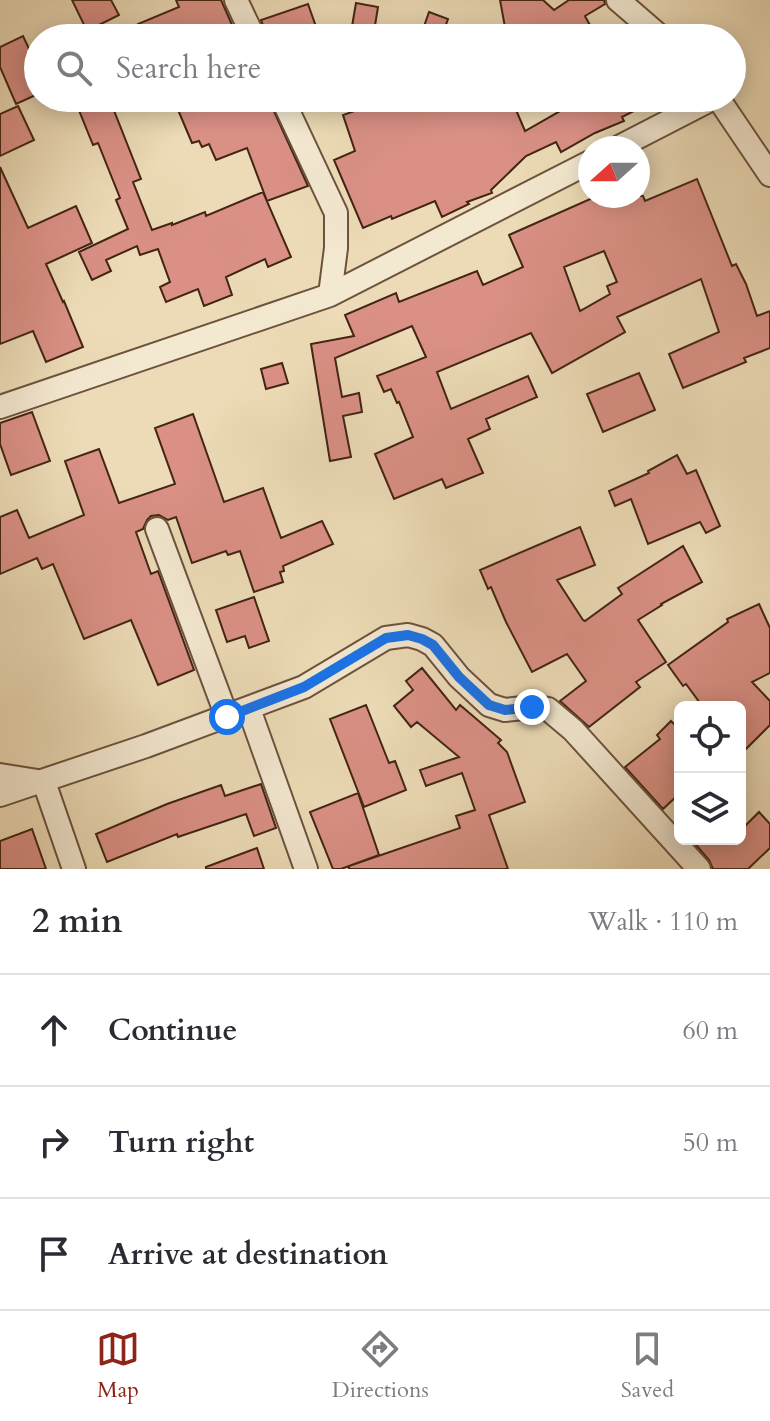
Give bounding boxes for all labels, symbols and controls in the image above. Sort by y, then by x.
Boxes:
search box [24,24,746,112]
icon: search [52,46,96,90]
text: Search here [116,48,261,89]
north arrow [578,136,650,208]
route end [514,689,550,725]
route start [209,699,245,735]
map controls [674,701,746,845]
button: locate [674,701,746,773]
button: layers [674,773,746,845]
text: 2 min [32,898,123,944]
text: Walk · 110 m [588,904,738,939]
icon: ahead [32,1008,76,1052]
text: Continue [108,1010,237,1051]
text: 60 m [682,1013,738,1048]
icon: right [32,1120,76,1164]
text: Turn right [108,1122,254,1163]
text: 50 m [682,1125,738,1160]
icon: arrive [32,1232,76,1276]
text: Arrive at destination [108,1234,388,1275]
tab: Map [96,1327,140,1405]
tab: Directions [332,1327,429,1405]
tab: Saved [621,1327,674,1405]

